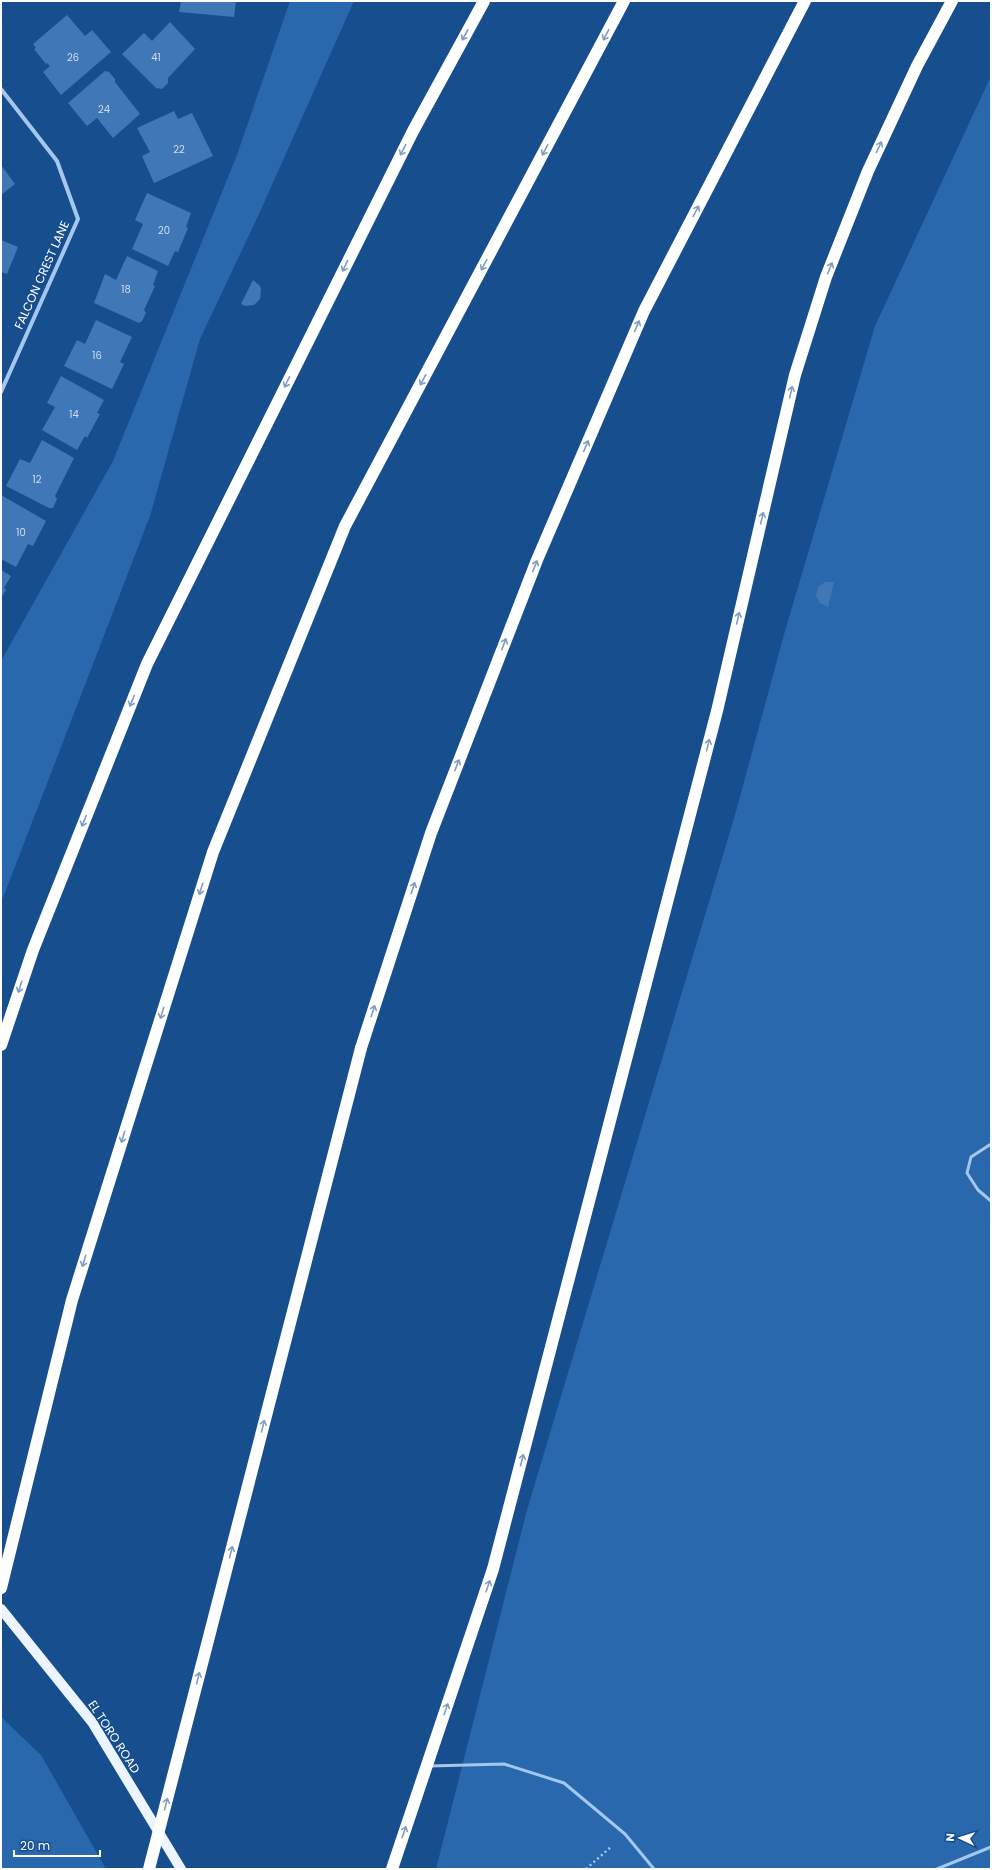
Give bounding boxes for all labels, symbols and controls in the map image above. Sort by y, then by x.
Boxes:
one-way arrow [461,29,468,41]
one-way arrow [601,29,609,41]
house number: 26 [67,50,79,65]
house number: 41 [151,50,161,65]
house number: 24 [98,102,110,117]
house number: 22 [173,142,185,157]
one-way arrow [876,142,883,154]
one-way arrow [399,143,407,155]
one-way arrow [540,144,548,156]
one-way arrow [693,205,700,217]
street label: FALCON CREST LANE [10,218,73,332]
house number: 20 [158,223,170,238]
one-way arrow [479,259,487,271]
one-way arrow [341,260,349,272]
one-way arrow [827,262,834,274]
house number: 18 [121,282,131,297]
one-way arrow [634,321,641,333]
house number: 16 [92,348,102,363]
one-way arrow [419,374,426,386]
one-way arrow [283,376,291,388]
one-way arrow [788,385,796,398]
house number: 14 [69,407,79,422]
one-way arrow [583,440,590,452]
house number: 12 [33,472,42,487]
one-way arrow [758,512,766,525]
house number: 10 [16,525,26,540]
one-way arrow [531,560,539,572]
one-way arrow [735,612,743,625]
one-way arrow [501,638,509,650]
one-way arrow [128,694,136,706]
one-way arrow [705,739,712,752]
one-way arrow [454,760,462,772]
one-way arrow [80,815,87,827]
one-way arrow [410,882,418,894]
one-way arrow [197,883,204,896]
one-way arrow [16,980,24,992]
one-way arrow [370,1005,377,1018]
one-way arrow [158,1007,165,1020]
one-way arrow [119,1131,126,1144]
one-way arrow [80,1255,87,1268]
one-way arrow [260,1420,268,1433]
one-way arrow [518,1454,526,1467]
one-way arrow [228,1546,235,1559]
one-way arrow [484,1580,492,1592]
one-way arrow [195,1672,203,1685]
street label: EL TORO ROAD [84,1697,144,1776]
one-way arrow [443,1703,450,1716]
one-way arrow [163,1798,170,1811]
north arrow [940,1818,980,1858]
one-way arrow [401,1826,409,1838]
scale bar [14,1832,100,1858]
text: N [942,1833,958,1842]
text: 20 m [20,1837,50,1854]

